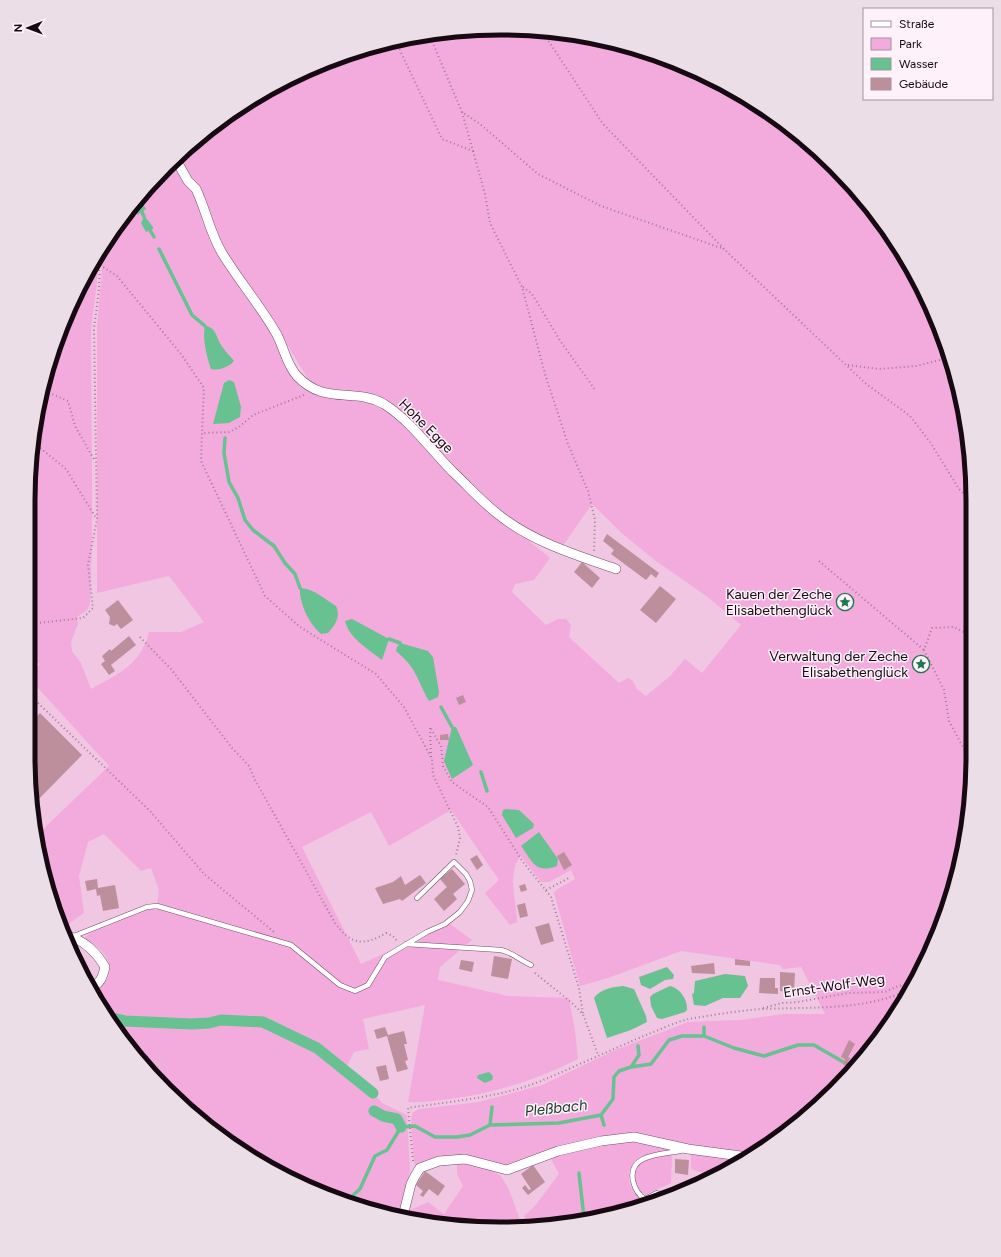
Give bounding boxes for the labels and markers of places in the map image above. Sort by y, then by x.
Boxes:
place label: Kauen der Zeche Elisabethenglück [726,586,832,619]
place icon: Kauen der Zeche Elisabethenglück [835,592,855,612]
place label: Verwaltung der Zeche Elisabethenglück [769,648,908,681]
place icon: Verwaltung der Zeche Elisabethenglück [911,654,931,674]

